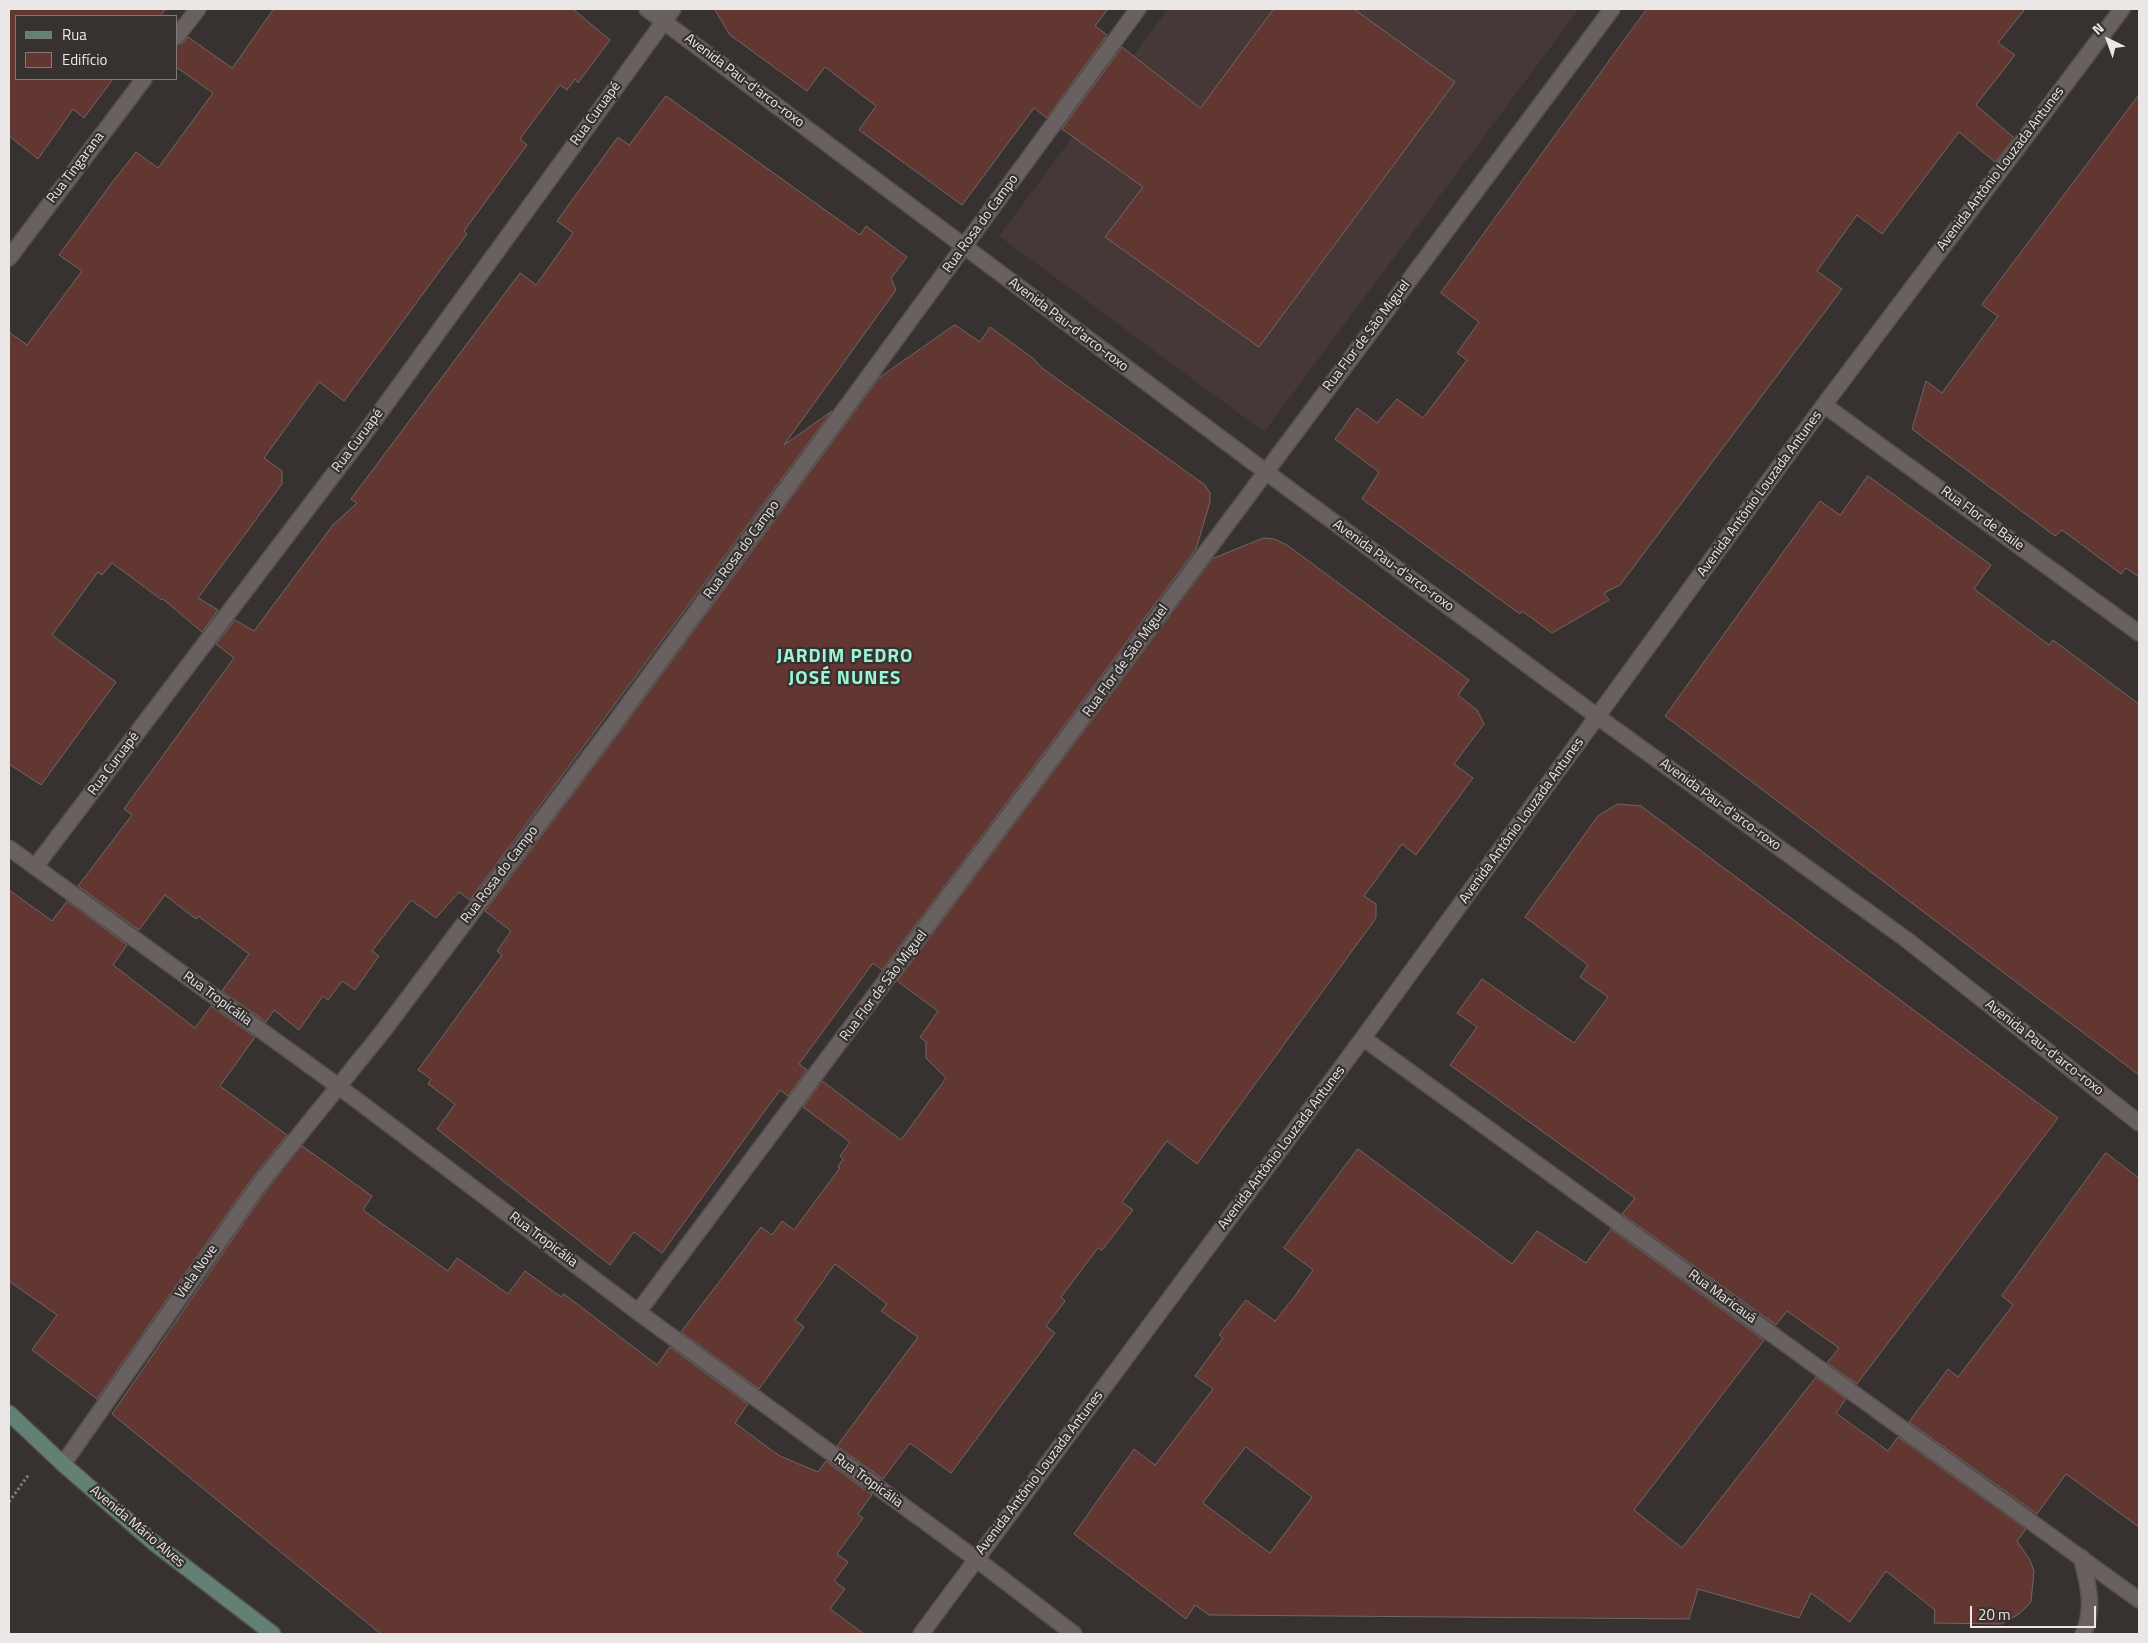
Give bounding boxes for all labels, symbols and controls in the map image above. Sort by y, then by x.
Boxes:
legend [15,15,178,80]
north arrow [2083,15,2133,65]
text: N [2087,17,2108,40]
text: Rua [62,23,87,46]
street label: Avenida Pau-d'arco-roxo [681,30,807,132]
text: Edifício [62,48,107,71]
street label: Rua Curuapé [567,79,625,149]
street label: Avenida Antônio Louzada Antunes [1934,84,2068,254]
street label: Rua Tingarana [44,129,108,207]
street label: Rua Rosa do Campo [940,171,1022,277]
street label: Avenida Pau-d'arco-roxo [1005,274,1131,376]
street label: Rua Flor de São Miguel [1320,277,1414,395]
street label: Rua Curuapé [329,406,387,476]
street label: Avenida Antônio Louzada Antunes [1694,408,1826,580]
street label: Rua Flor de Baile [1937,483,2027,555]
street label: Rua Rosa do Campo [701,497,783,603]
street label: Avenida Pau-d'arco-roxo [1329,516,1457,616]
street label: Rua Flor de São Miguel [1080,602,1172,720]
district label: JARDIM PEDRO JOSÉ NUNES [775,646,915,690]
street label: Rua Curuapé [85,729,143,799]
street label: Avenida Antônio Louzada Antunes [1456,735,1588,907]
street label: Avenida Pau-d'arco-roxo [1656,755,1784,855]
street label: Rua Rosa do Campo [458,823,542,927]
street label: Rua Flor de São Miguel [837,927,931,1045]
street label: Rua Tropicália [179,968,255,1030]
street label: Avenida Pau-d'arco-roxo [1981,997,2107,1099]
street label: Avenida Antônio Louzada Antunes [1215,1063,1349,1233]
street label: Rua Tropicália [506,1209,580,1271]
street label: Viela Nove [172,1242,222,1302]
street label: Rua Maricauá [1685,1267,1759,1327]
street label: Avenida Antônio Louzada Antunes [973,1388,1107,1558]
street label: Rua Tropicália [830,1450,906,1512]
street label: Avenida Mário Alves [86,1482,188,1572]
scale bar [1973,1596,2099,1628]
text: 20 m [1978,1603,2011,1626]

